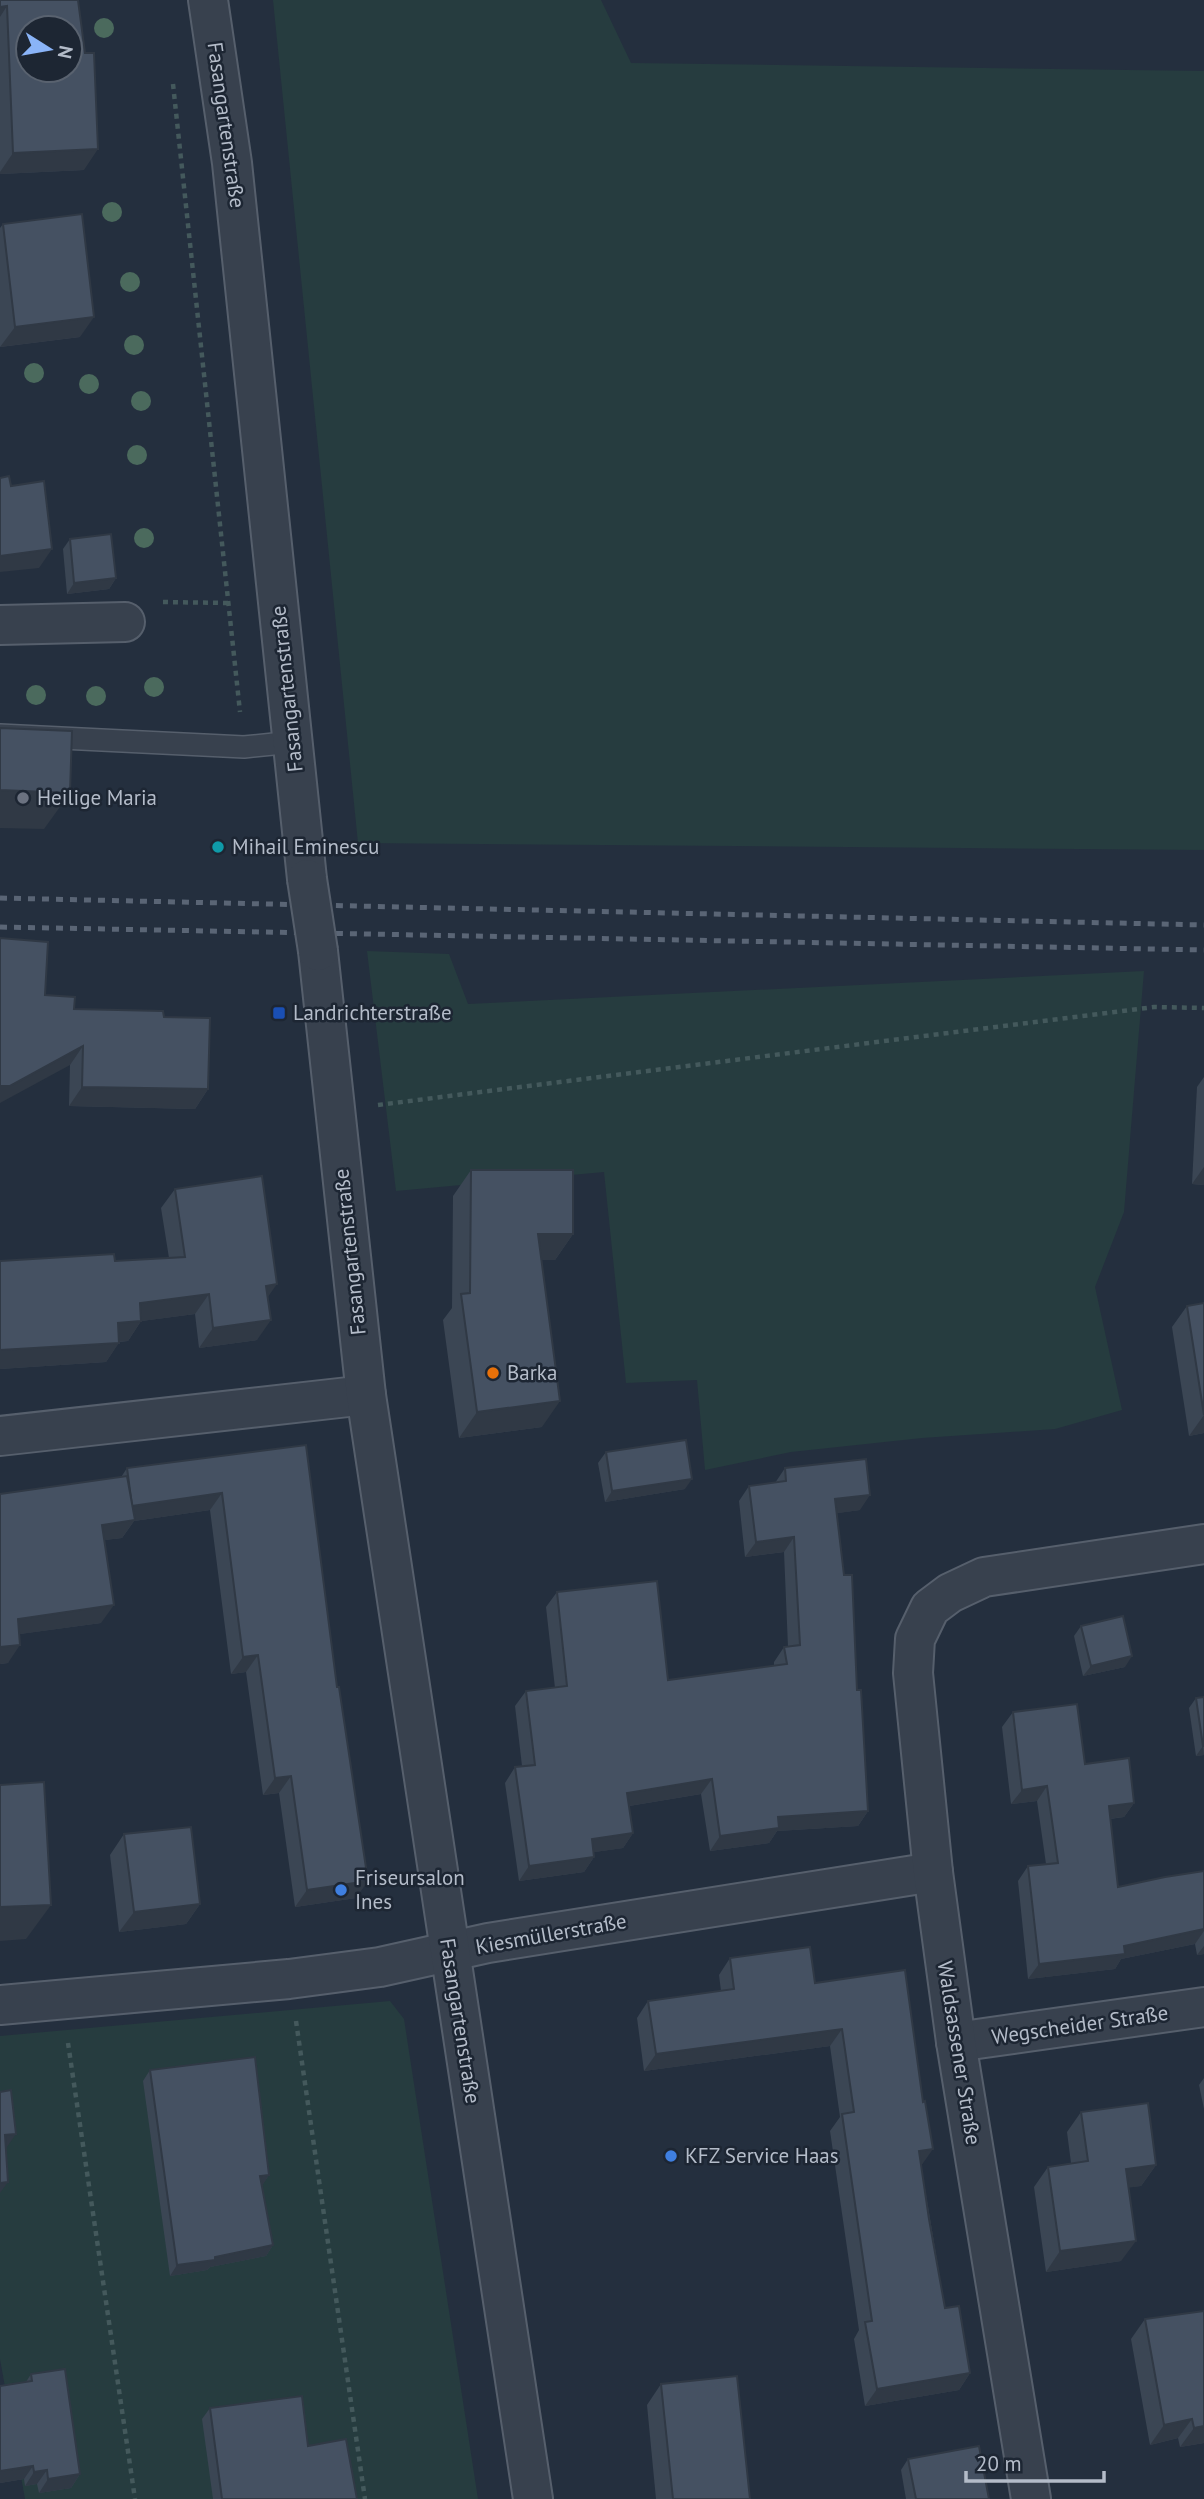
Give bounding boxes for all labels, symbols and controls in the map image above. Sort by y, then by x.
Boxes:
north arrow [14,14,84,84]
street label: Fasangartenstraße [201,40,251,210]
text: N [53,44,79,61]
street label: Fasangartenstraße [264,605,309,774]
place label: Heilige Maria [37,784,157,811]
marker: Heilige Maria [15,790,31,806]
place label: Mihail Eminescu [232,833,379,860]
marker: Mihail Eminescu [210,839,226,855]
place label: Landrichterstraße [293,999,452,1026]
marker: Landrichterstraße [271,1005,287,1021]
street label: Fasangartenstraße [327,1168,372,1337]
place label: Barka [507,1359,557,1386]
marker: Barka [485,1365,501,1381]
place label: Friseursalon Ines [355,1864,465,1915]
marker: Friseursalon Ines [333,1882,349,1898]
street label: Kiesmüllerstraße [473,1907,629,1960]
street label: Fasangartenstraße [434,1936,487,2106]
street label: Waldsassener Straße [932,1959,987,2147]
street label: Wegscheider Straße [990,1999,1170,2050]
place label: KFZ Service Haas [685,2142,839,2169]
marker: KFZ Service Haas [663,2148,679,2164]
scale bar [966,2440,1104,2484]
text: 20 m [976,2450,1022,2477]

